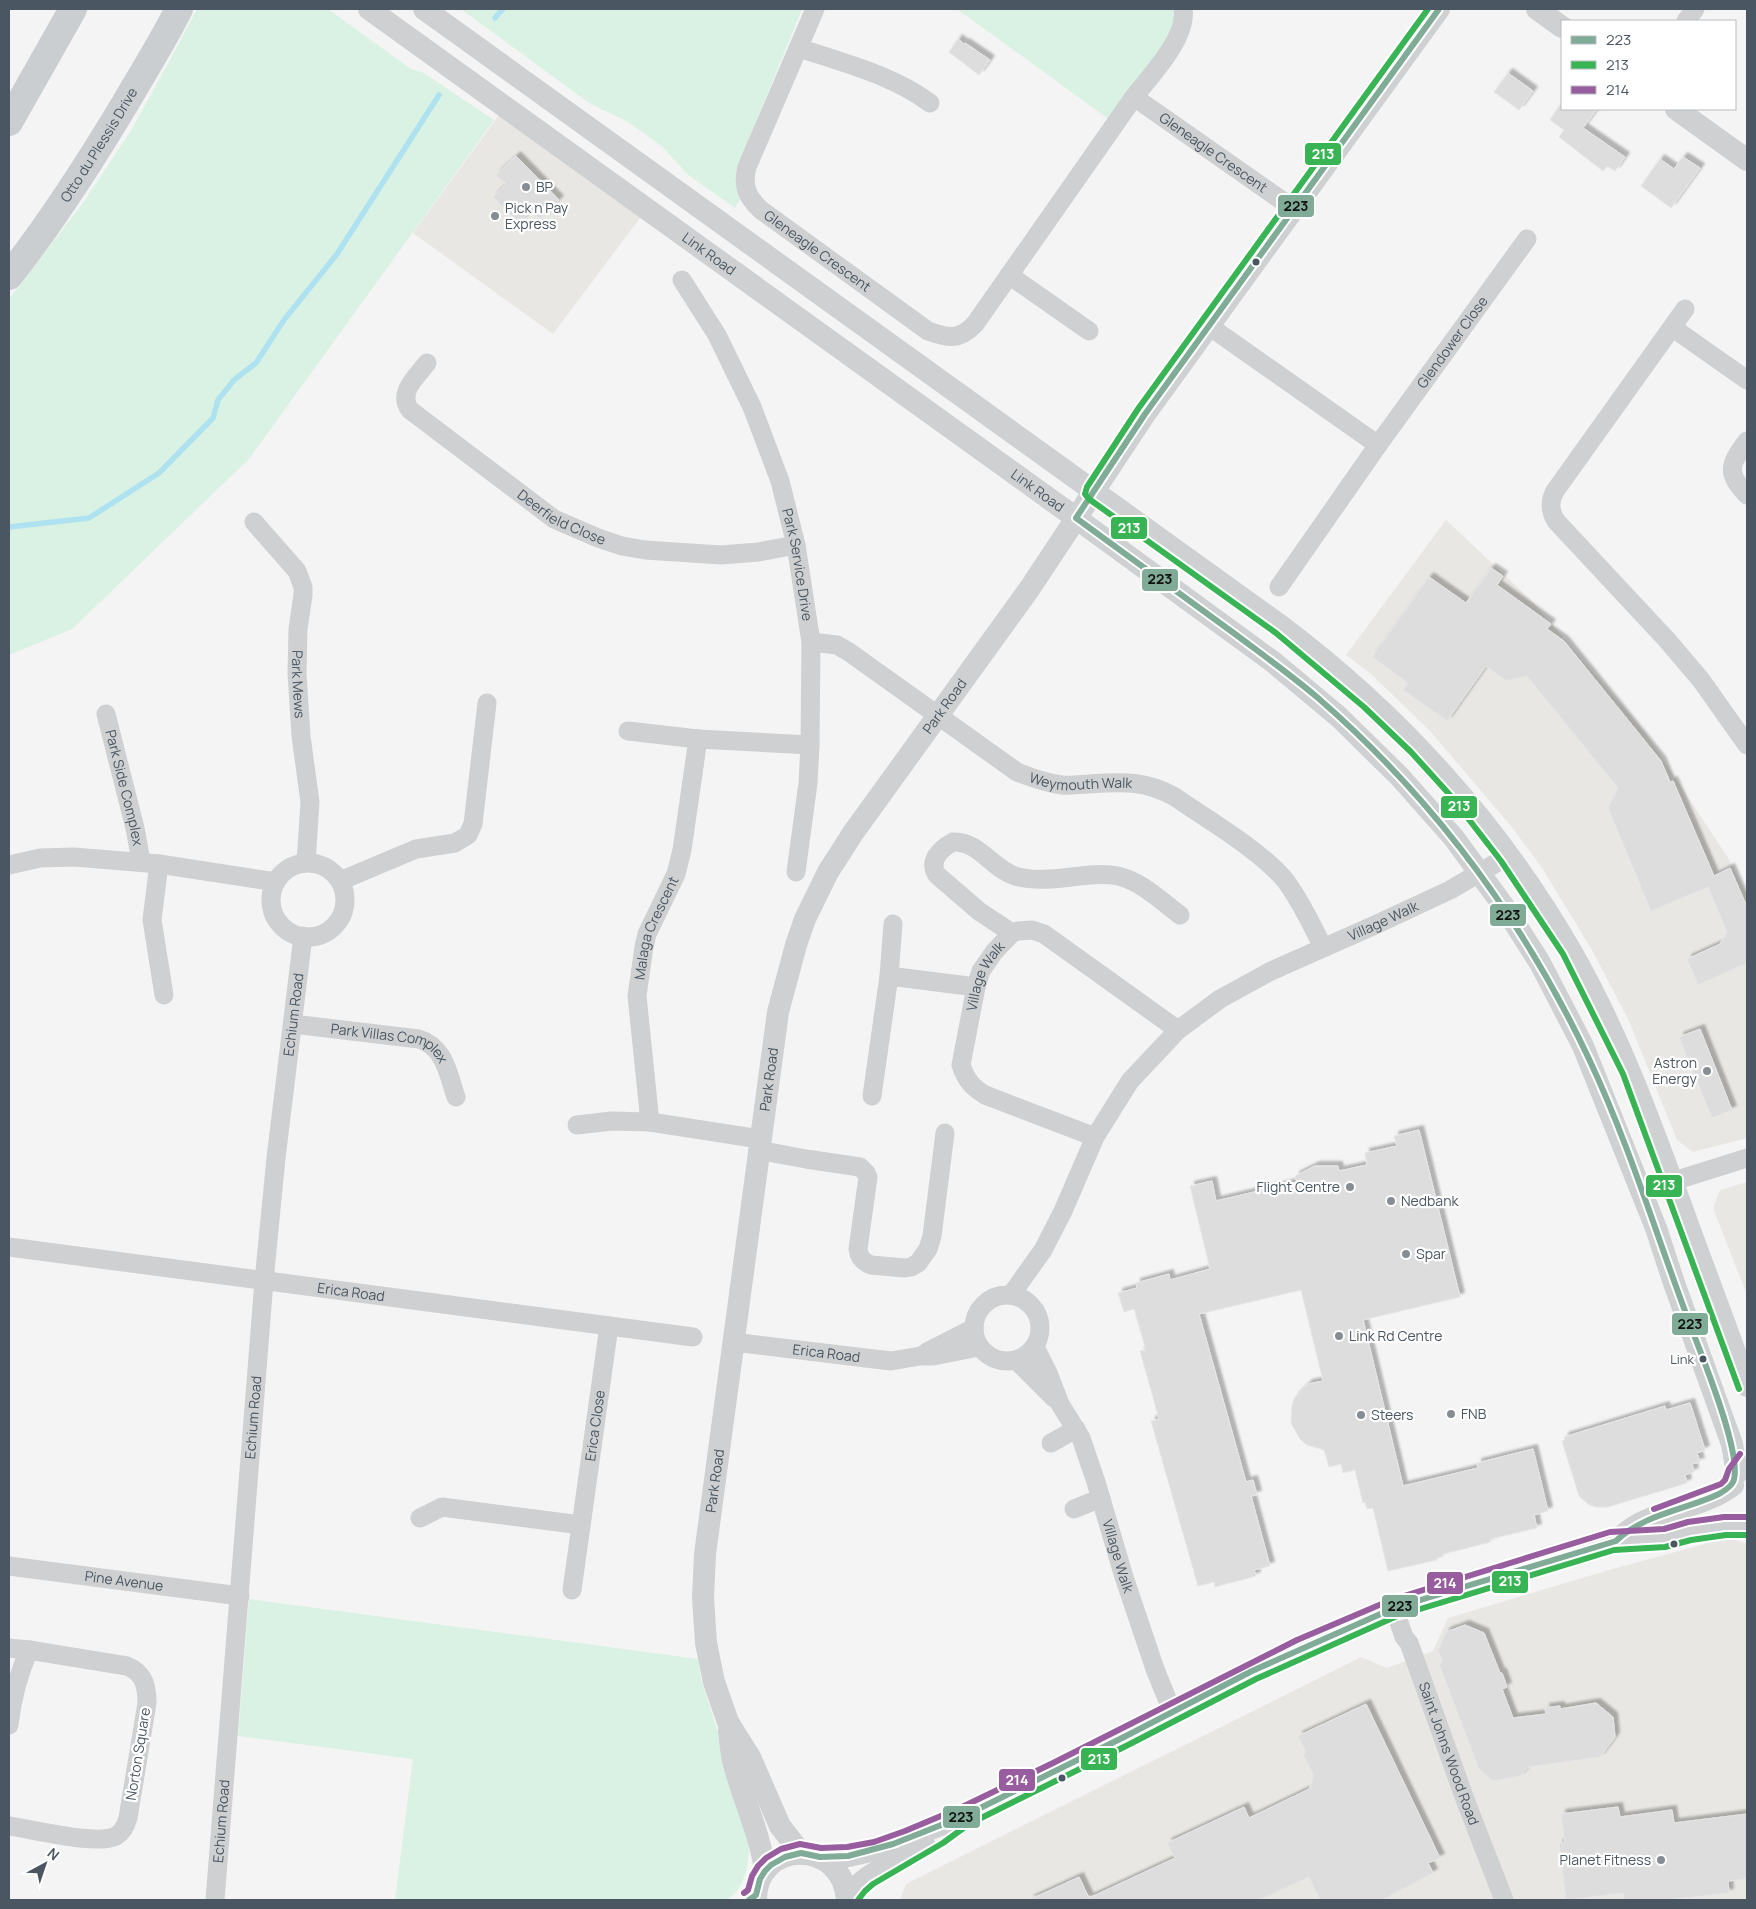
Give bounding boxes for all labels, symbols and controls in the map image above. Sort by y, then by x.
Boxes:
legend [1561,20,1736,110]
text: 223 [1606,29,1631,50]
text: 213 [1606,54,1629,75]
text: 214 [1606,79,1629,100]
street label: Otto du Plessis Drive [55,84,141,206]
street label: Gleneagle Crescent [1156,108,1272,197]
line badge: 213 [1304,142,1342,166]
text: 213 [1312,144,1334,163]
place label: BP [536,177,554,196]
marker: BP [520,181,532,193]
line badge: 223 [1277,194,1315,218]
text: 223 [1284,196,1308,215]
place label: Pick n Pay Express [505,198,569,233]
street label: Gleneagle Crescent [760,205,875,296]
marker: Pick n Pay Express [489,210,501,222]
street label: Link Road [679,228,740,279]
unlabelled marker [1251,257,1261,267]
street label: Glendower Close [1412,292,1492,392]
street label: Link Road [1007,464,1069,516]
street label: Deerfield Close [514,485,608,549]
street label: Park Service Drive [778,506,818,622]
line badge: 213 [1110,516,1148,540]
text: 213 [1118,518,1140,537]
line badge: 223 [1141,568,1179,592]
text: 223 [1148,569,1172,588]
street label: Park Mews [288,650,310,719]
street label: Park Road [918,674,971,737]
street label: Park Side Complex [101,728,148,848]
street label: Weymouth Walk [1027,768,1134,795]
line badge: 213 [1440,795,1478,819]
text: 213 [1448,796,1470,815]
street label: Malaga Crescent [629,873,683,981]
street label: Village Walk [1345,896,1422,945]
line badge: 223 [1489,903,1527,927]
text: 223 [1496,905,1520,924]
street label: Village Walk [962,936,1009,1013]
street label: Echium Road [278,972,307,1057]
street label: Park Villas Complex [330,1019,453,1067]
street label: Park Road [755,1046,782,1112]
place label: Astron Energy [1652,1053,1698,1088]
marker: Astron Energy [1701,1065,1713,1077]
line badge: 213 [1645,1174,1683,1198]
text: 213 [1653,1175,1675,1194]
place label: Flight Centre [1256,1177,1340,1196]
marker: Flight Centre [1344,1181,1356,1193]
place label: Nedbank [1401,1191,1459,1210]
marker: Nedbank [1385,1195,1397,1207]
place label: Spar [1416,1244,1446,1263]
marker: Spar [1400,1248,1412,1260]
street label: Erica Road [316,1278,386,1305]
line badge: 223 [1671,1312,1709,1336]
text: 223 [1678,1314,1702,1333]
place label: Link Rd Centre [1349,1326,1442,1345]
marker: Link Rd Centre [1333,1330,1345,1342]
street label: Erica Road [792,1339,861,1366]
place label: Link [1670,1350,1695,1368]
marker: Link [1698,1354,1708,1364]
street label: Echium Road [240,1375,265,1460]
street label: Erica Close [580,1389,609,1462]
place label: FNB [1461,1404,1487,1423]
place label: Steers [1371,1405,1413,1424]
marker: FNB [1445,1408,1457,1420]
marker: Steers [1355,1409,1367,1421]
street label: Park Road [701,1448,728,1514]
street label: Village Walk [1099,1517,1139,1596]
unlabelled marker [1669,1539,1679,1549]
street label: Pine Avenue [84,1566,165,1595]
line badge: 213 [1491,1570,1529,1594]
line badge: 214 [1426,1571,1464,1595]
text: 213 [1499,1571,1521,1590]
text: 214 [1434,1573,1457,1592]
line badge: 223 [1381,1594,1419,1618]
text: 223 [1388,1596,1412,1615]
street label: Saint Johns Wood Road [1415,1679,1484,1828]
street label: Norton Square [121,1706,154,1802]
line badge: 213 [1080,1747,1118,1771]
text: 213 [1088,1749,1110,1768]
line badge: 214 [998,1768,1036,1792]
text: 214 [1006,1770,1029,1789]
unlabelled marker [1057,1773,1067,1783]
street label: Echium Road [208,1779,234,1864]
line badge: 223 [942,1805,981,1829]
text: 223 [949,1807,973,1826]
north arrow [20,1839,70,1889]
text: N [44,1843,64,1864]
place label: Planet Fitness [1560,1850,1651,1869]
marker: Planet Fitness [1655,1854,1667,1866]

